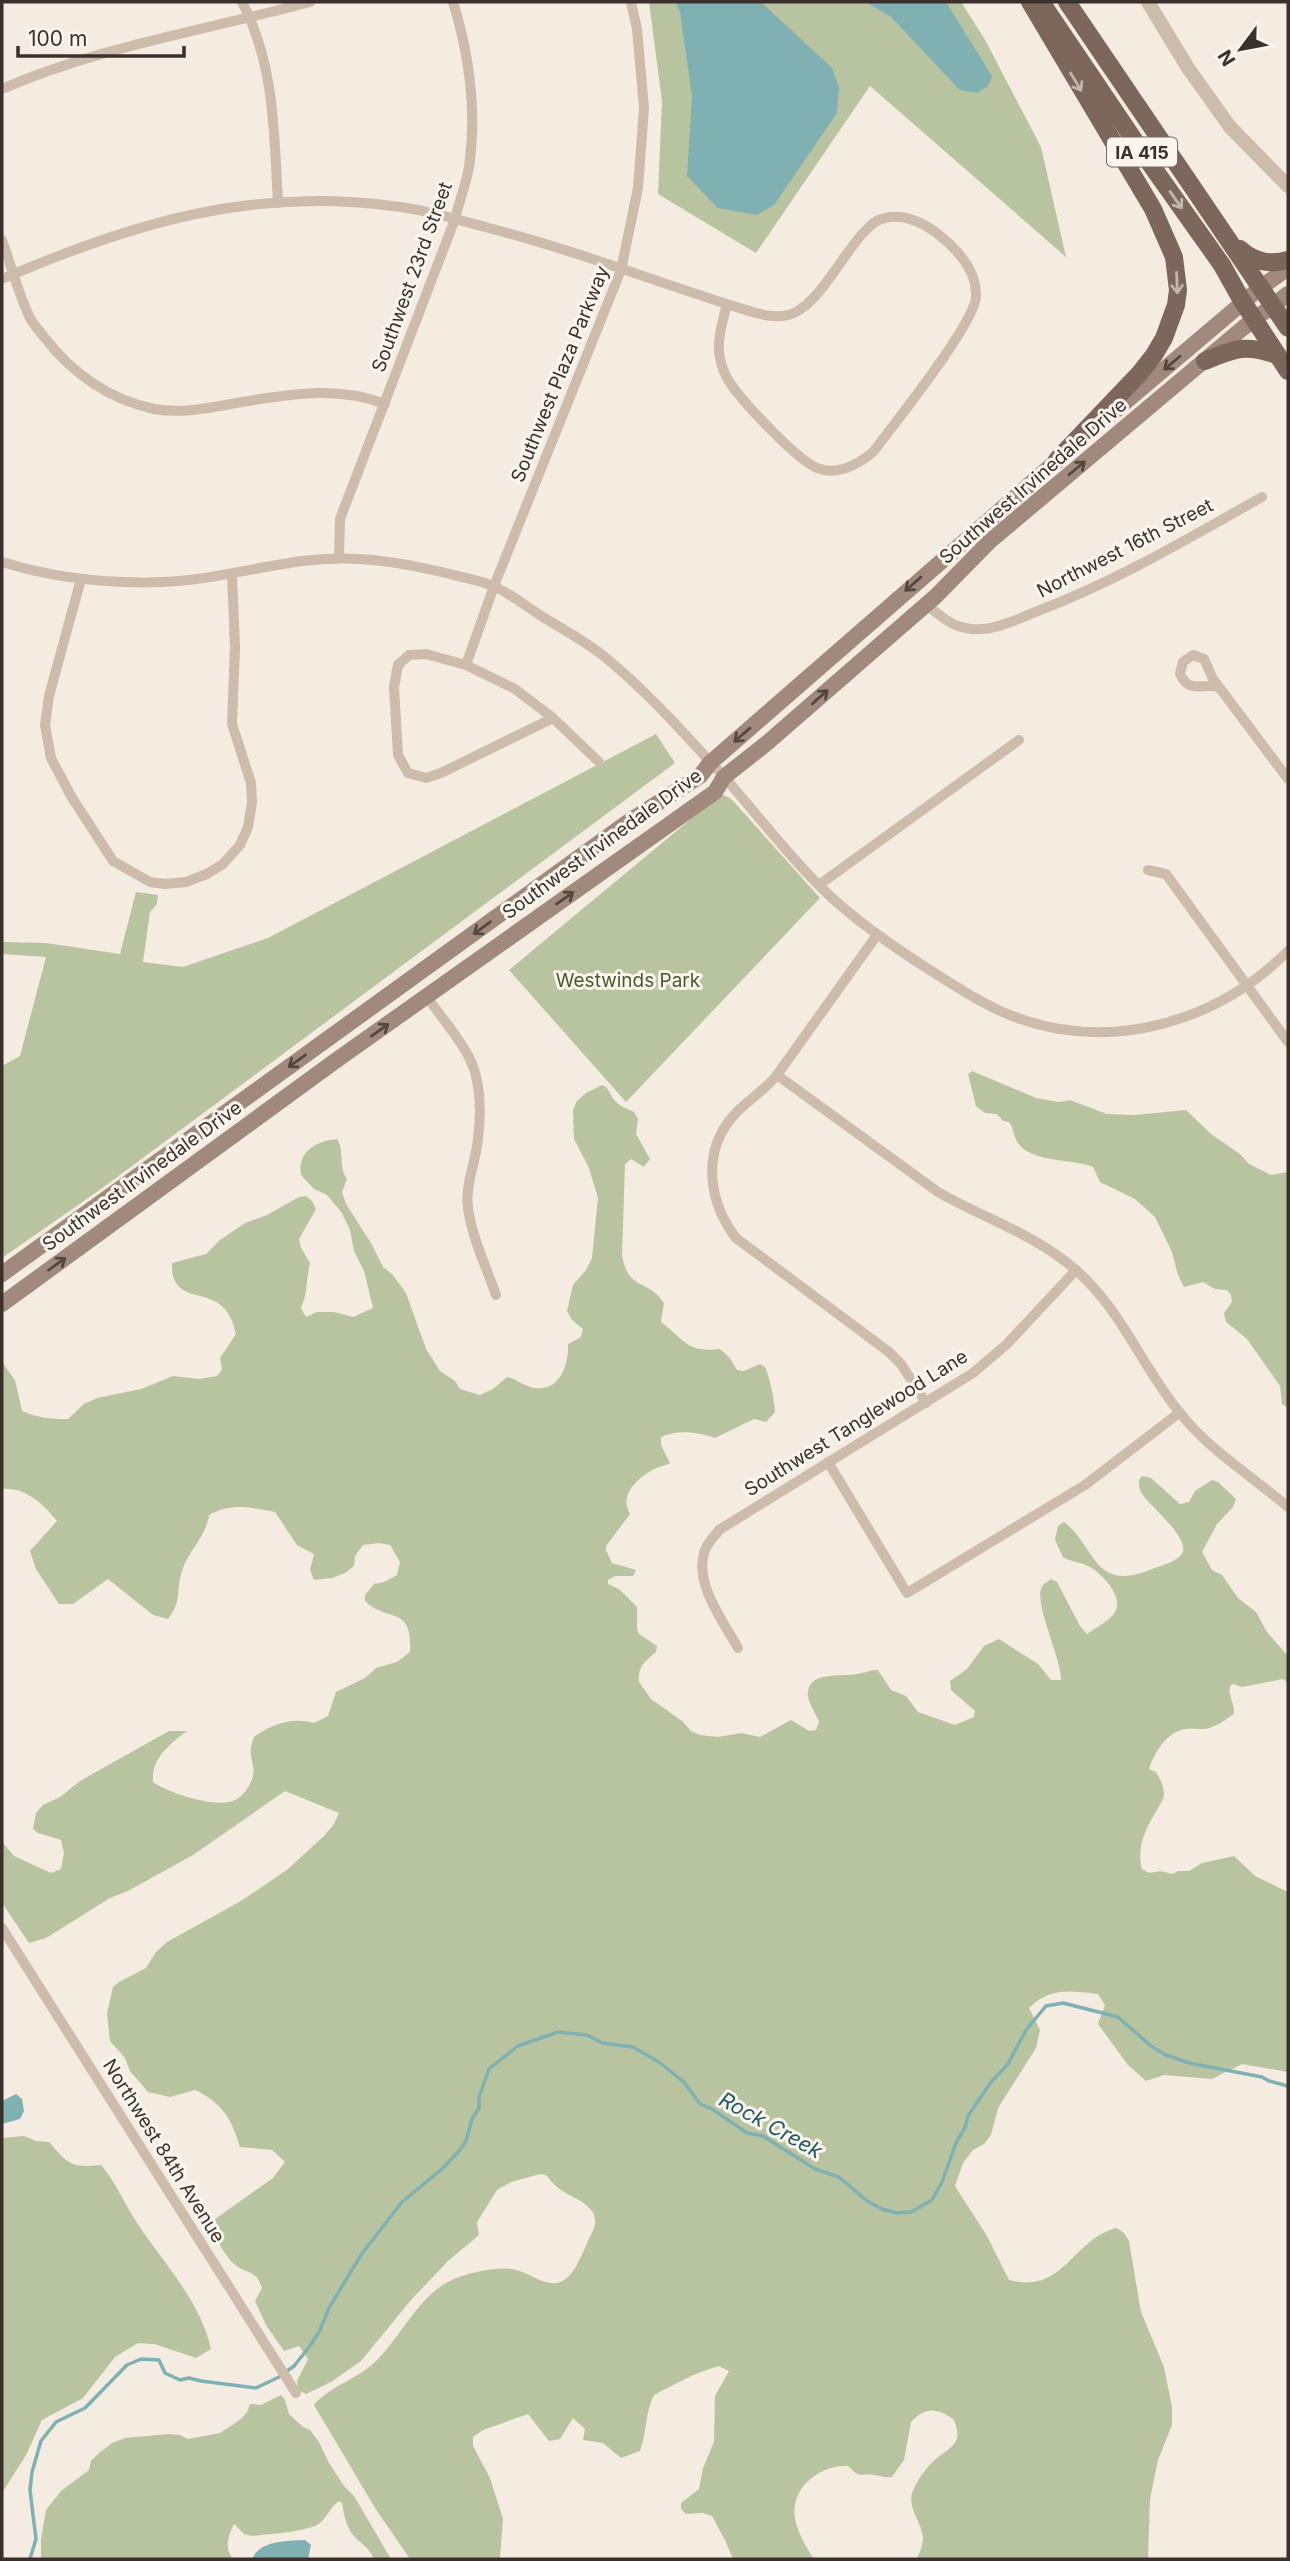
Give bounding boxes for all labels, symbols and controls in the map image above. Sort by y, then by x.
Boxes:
scale bar [18,14,184,58]
north arrow [1206,14,1276,84]
text: 100 m [28,26,87,51]
text: N [1213,46,1241,70]
one-way arrow [1070,71,1084,91]
road number: IA 415 [1107,138,1177,167]
street label: Southwest 23rd Street [367,179,457,375]
one-way arrow [1169,190,1183,209]
street label: Southwest Plaza Parkway [506,262,614,486]
one-way arrow [1170,271,1183,294]
one-way arrow [1164,355,1182,371]
street label: Southwest Irvinedale Drive [935,393,1131,569]
one-way arrow [1068,460,1086,476]
street label: Northwest 16th Street [1033,494,1217,602]
one-way arrow [904,576,922,592]
one-way arrow [811,689,829,705]
one-way arrow [733,727,751,743]
street label: Southwest Irvinedale Drive [498,764,706,924]
one-way arrow [555,891,574,905]
one-way arrow [473,921,492,935]
park label: Westwinds Park [556,969,701,992]
one-way arrow [370,1023,389,1037]
one-way arrow [288,1054,307,1068]
street label: Southwest Irvinedale Drive [38,1096,246,1256]
one-way arrow [47,1256,66,1271]
street label: Southwest Tanglewood Lane [740,1345,972,1501]
street label: Northwest 84th Avenue [98,2055,230,2247]
water label: Rock Creek [715,2086,827,2164]

